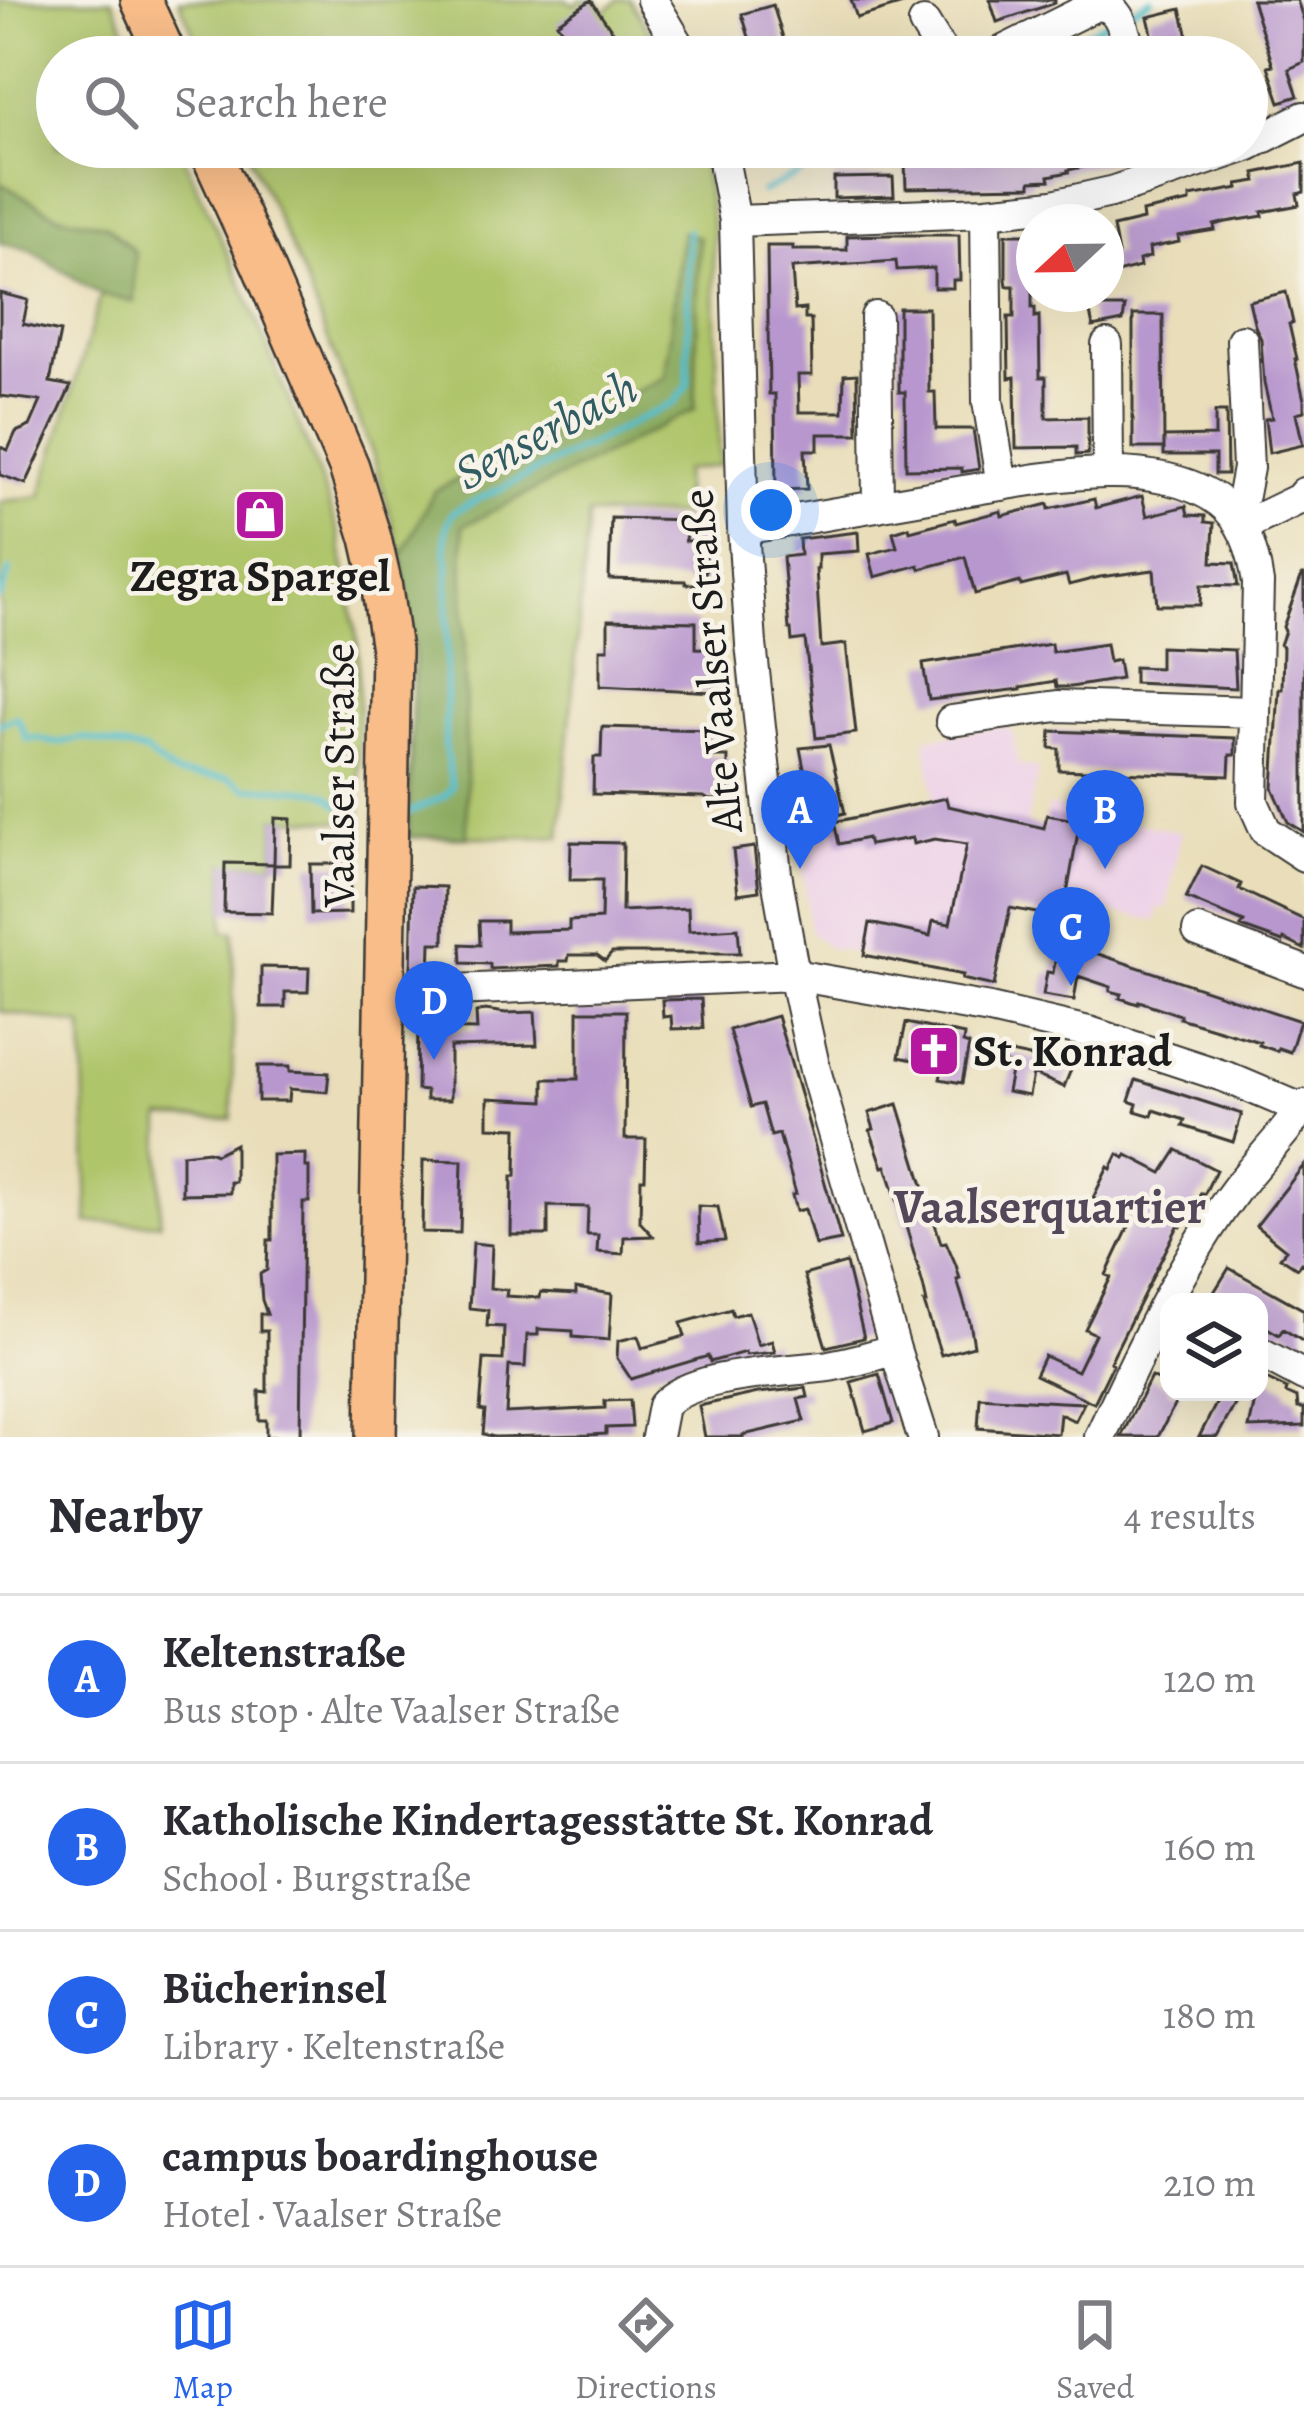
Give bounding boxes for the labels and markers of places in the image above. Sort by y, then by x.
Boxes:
shop icon: Zegra Spargel [232,487,288,543]
place label: Zegra Spargel [130,545,390,607]
pin: A [761,770,839,869]
pin: B [1066,770,1144,869]
pin: C [1032,887,1110,986]
pin: D [395,961,473,1060]
place label: St. Konrad [973,1020,1173,1082]
church icon: St. Konrad [906,1023,962,1079]

